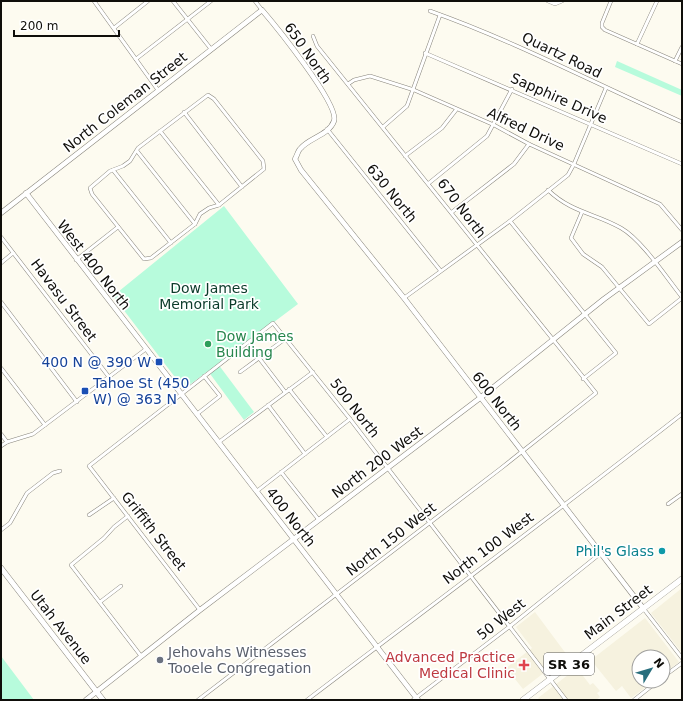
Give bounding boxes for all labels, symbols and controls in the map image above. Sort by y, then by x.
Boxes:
scale bar [14,12,119,38]
text: 200 m [20,19,58,33]
street label: 650 North [281,20,335,86]
street label: Quartz Road [520,29,604,81]
street label: North Coleman Street [60,48,190,155]
street label: Sapphire Drive [508,70,610,126]
street label: Alfred Drive [485,104,567,154]
street label: 630 North [364,161,420,225]
street label: 670 North [434,175,490,241]
street label: West 400 North [54,217,134,313]
street label: Havasu Street [28,256,101,345]
park label: Dow James Memorial Park [159,280,260,312]
place label: Dow James Building [216,328,294,360]
marker: Dow James Building [203,339,213,349]
place label: 400 N @ 390 W [41,354,151,370]
marker: 400 N @ 390 W [154,357,164,367]
street label: 600 North [469,368,525,434]
place label: Tahoe St (450 W) @ 363 N [92,375,189,407]
street label: 500 North [327,375,383,441]
marker: Tahoe St (450 W) @ 363 N [80,386,90,396]
street label: North 200 West [329,422,426,501]
street label: 400 North [263,484,319,550]
street label: Griffith Street [118,488,190,574]
street label: North 150 West [343,499,439,579]
street label: North 100 West [440,508,537,587]
place label: Phil's Glass [575,543,654,559]
marker: Phil's Glass [657,546,667,556]
street label: Main Street [581,581,655,643]
street label: Utah Avenue [27,587,95,667]
street label: 50 West [474,595,529,643]
place label: Jehovahs Witnesses Tooele Congregation [167,644,311,676]
place label: Advanced Practice Medical Clinic [385,649,515,681]
north arrow [631,649,671,689]
road number: SR 36 [544,653,594,675]
marker: Jehovahs Witnesses Tooele Congregation [155,655,165,665]
text: N [651,656,666,671]
marker: Advanced Practice Medical Clinic [518,659,530,671]

